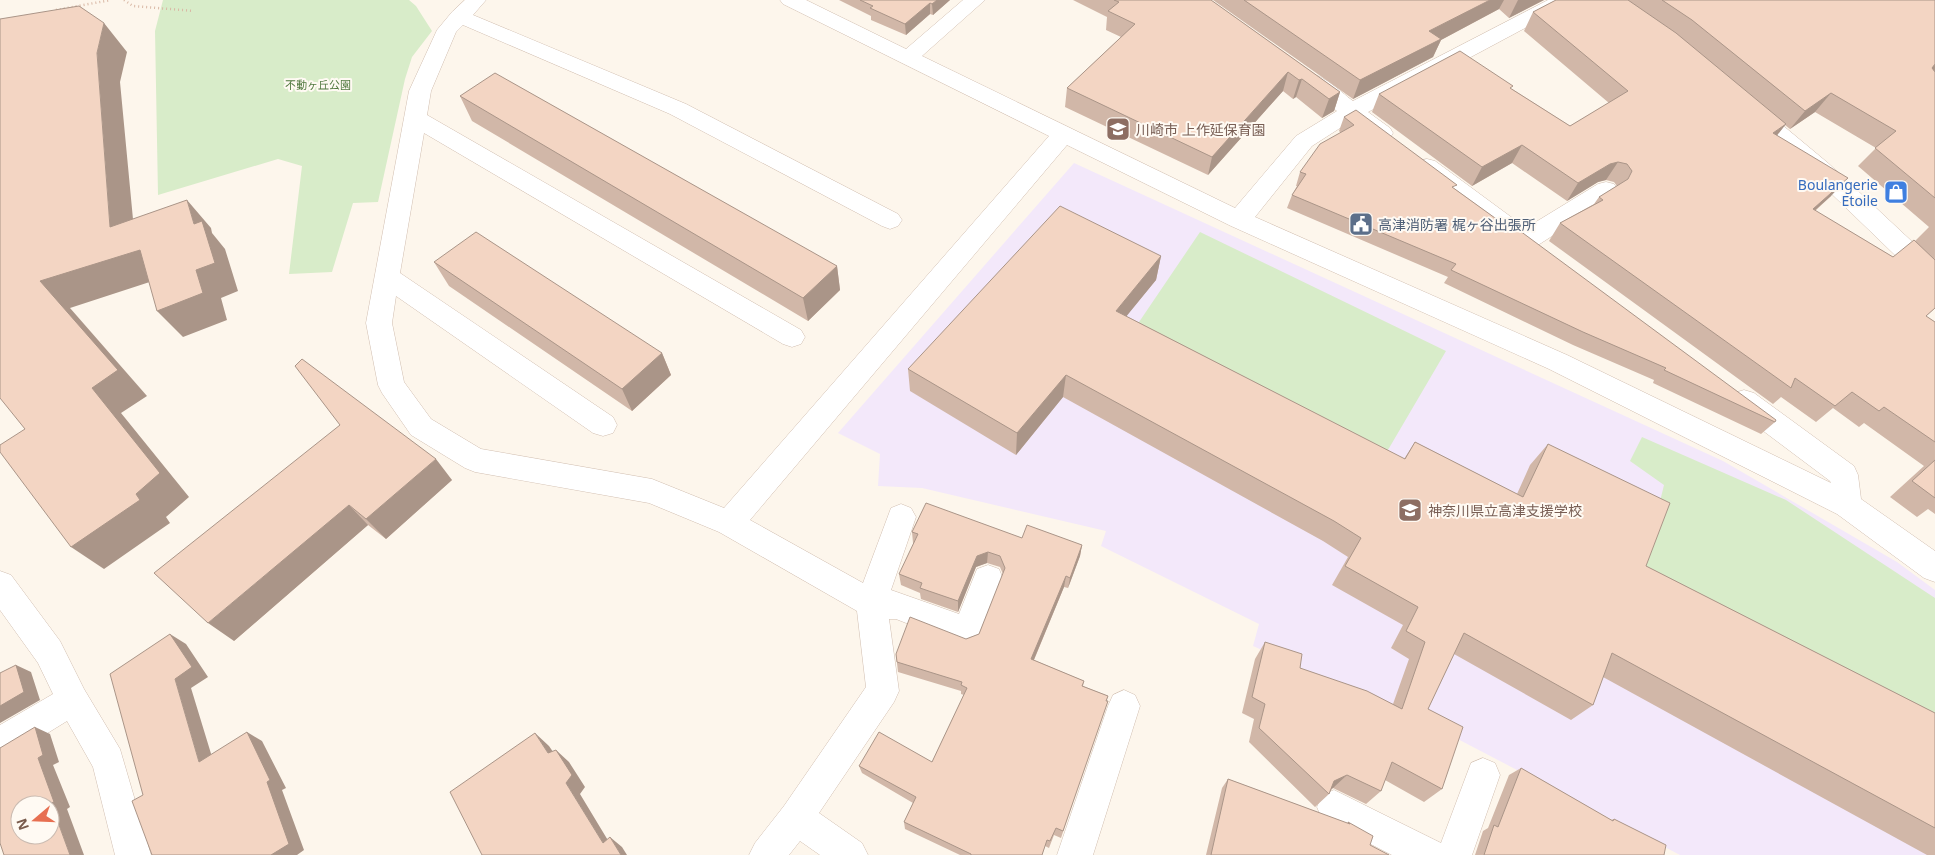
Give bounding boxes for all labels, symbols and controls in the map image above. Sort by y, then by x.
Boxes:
park label: 不動ヶ丘公園 [285,77,351,92]
school or university icon: 川崎市 上作延保育園 [1105,116,1131,142]
place label: 川崎市 上作延保育園 [1136,120,1266,139]
place label: Boulangerie Etoile [1798,175,1878,210]
shop icon: Boulangerie Etoile [1883,179,1909,205]
public building icon: 高津消防署 梶ヶ谷出張所 [1348,211,1374,237]
place label: 高津消防署 梶ヶ谷出張所 [1378,215,1536,234]
school or university icon: 神奈川県立高津支援学校 [1397,497,1423,523]
place label: 神奈川県立高津支援学校 [1428,501,1582,520]
north arrow [10,795,60,845]
text: N [11,816,33,833]

